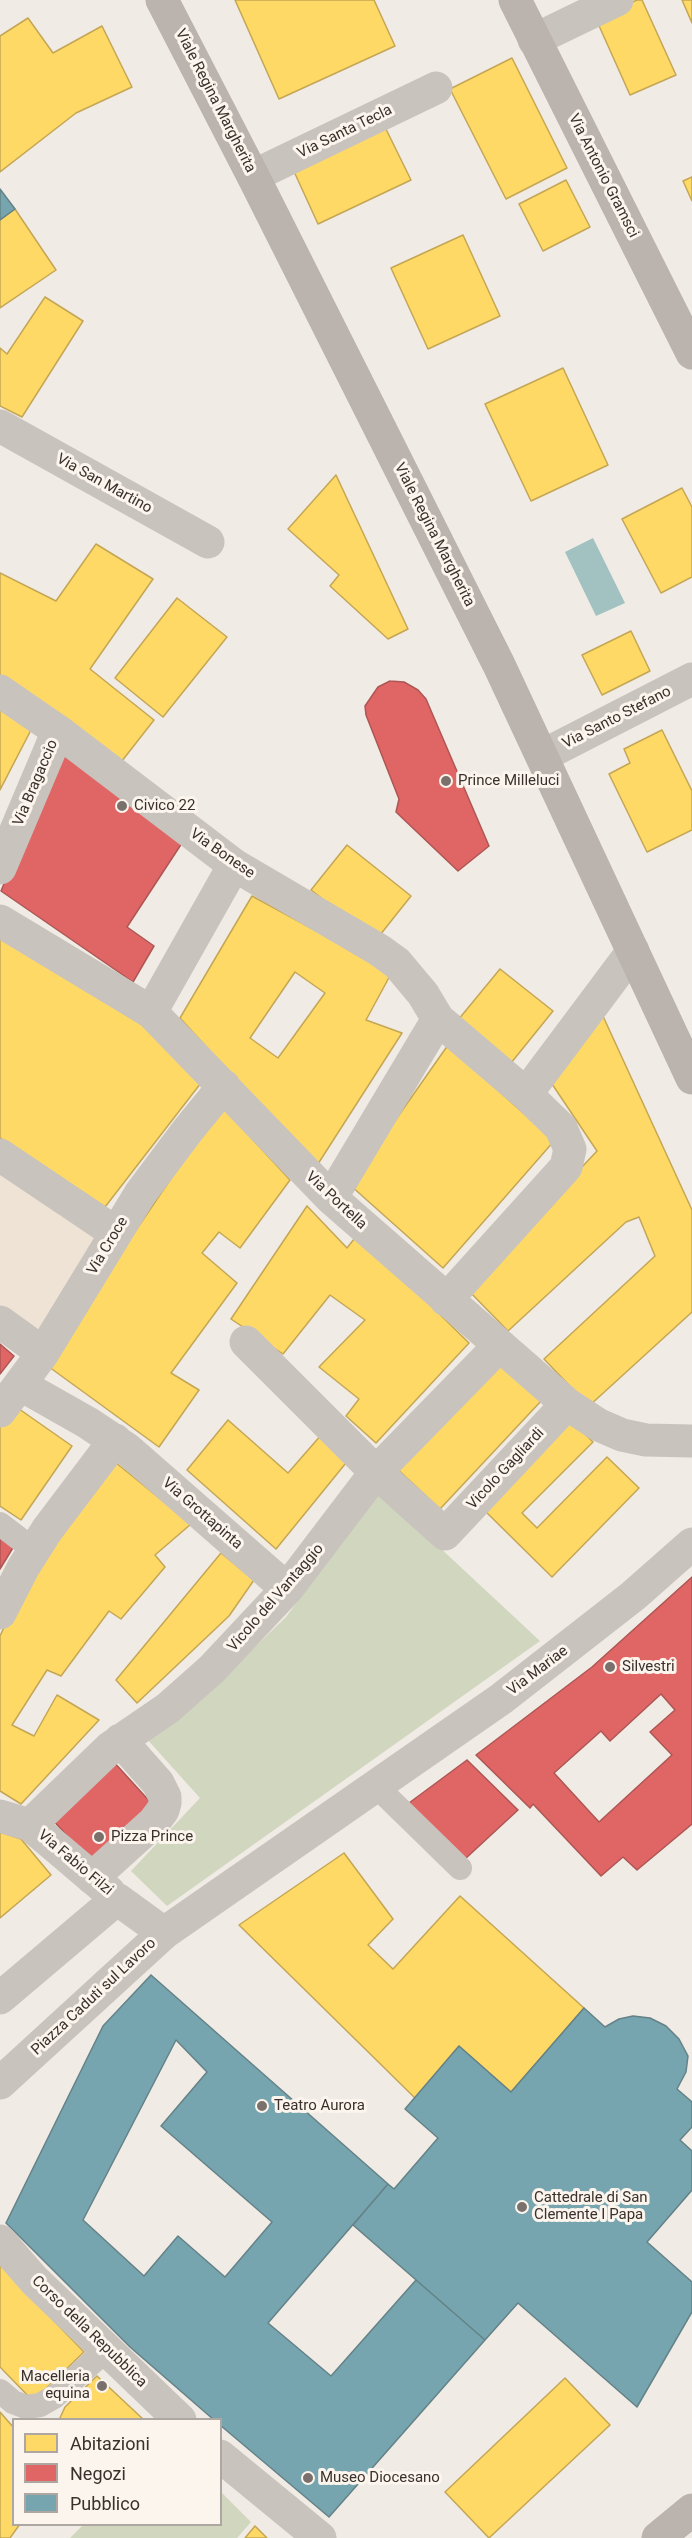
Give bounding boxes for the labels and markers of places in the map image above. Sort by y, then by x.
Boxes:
place label: Prince Milleluci [458,772,559,790]
marker: Prince Milleluci [439,774,453,788]
place label: Civico 22 [134,797,195,815]
marker: Civico 22 [115,799,129,813]
place label: Silvestri [622,1658,675,1676]
marker: Silvestri [603,1660,617,1674]
place label: Pizza Prince [111,1828,193,1846]
marker: Pizza Prince [92,1830,106,1844]
place label: Teatro Aurora [274,2097,365,2115]
marker: Teatro Aurora [255,2099,269,2113]
place label: Cattedrale di San Clemente I Papa [534,2189,648,2224]
marker: Cattedrale di San Clemente I Papa [515,2200,529,2214]
place label: Macelleria equina [21,2368,90,2403]
marker: Macelleria equina [95,2379,109,2393]
place label: Museo Diocesano [320,2469,440,2487]
marker: Museo Diocesano [301,2471,315,2485]

